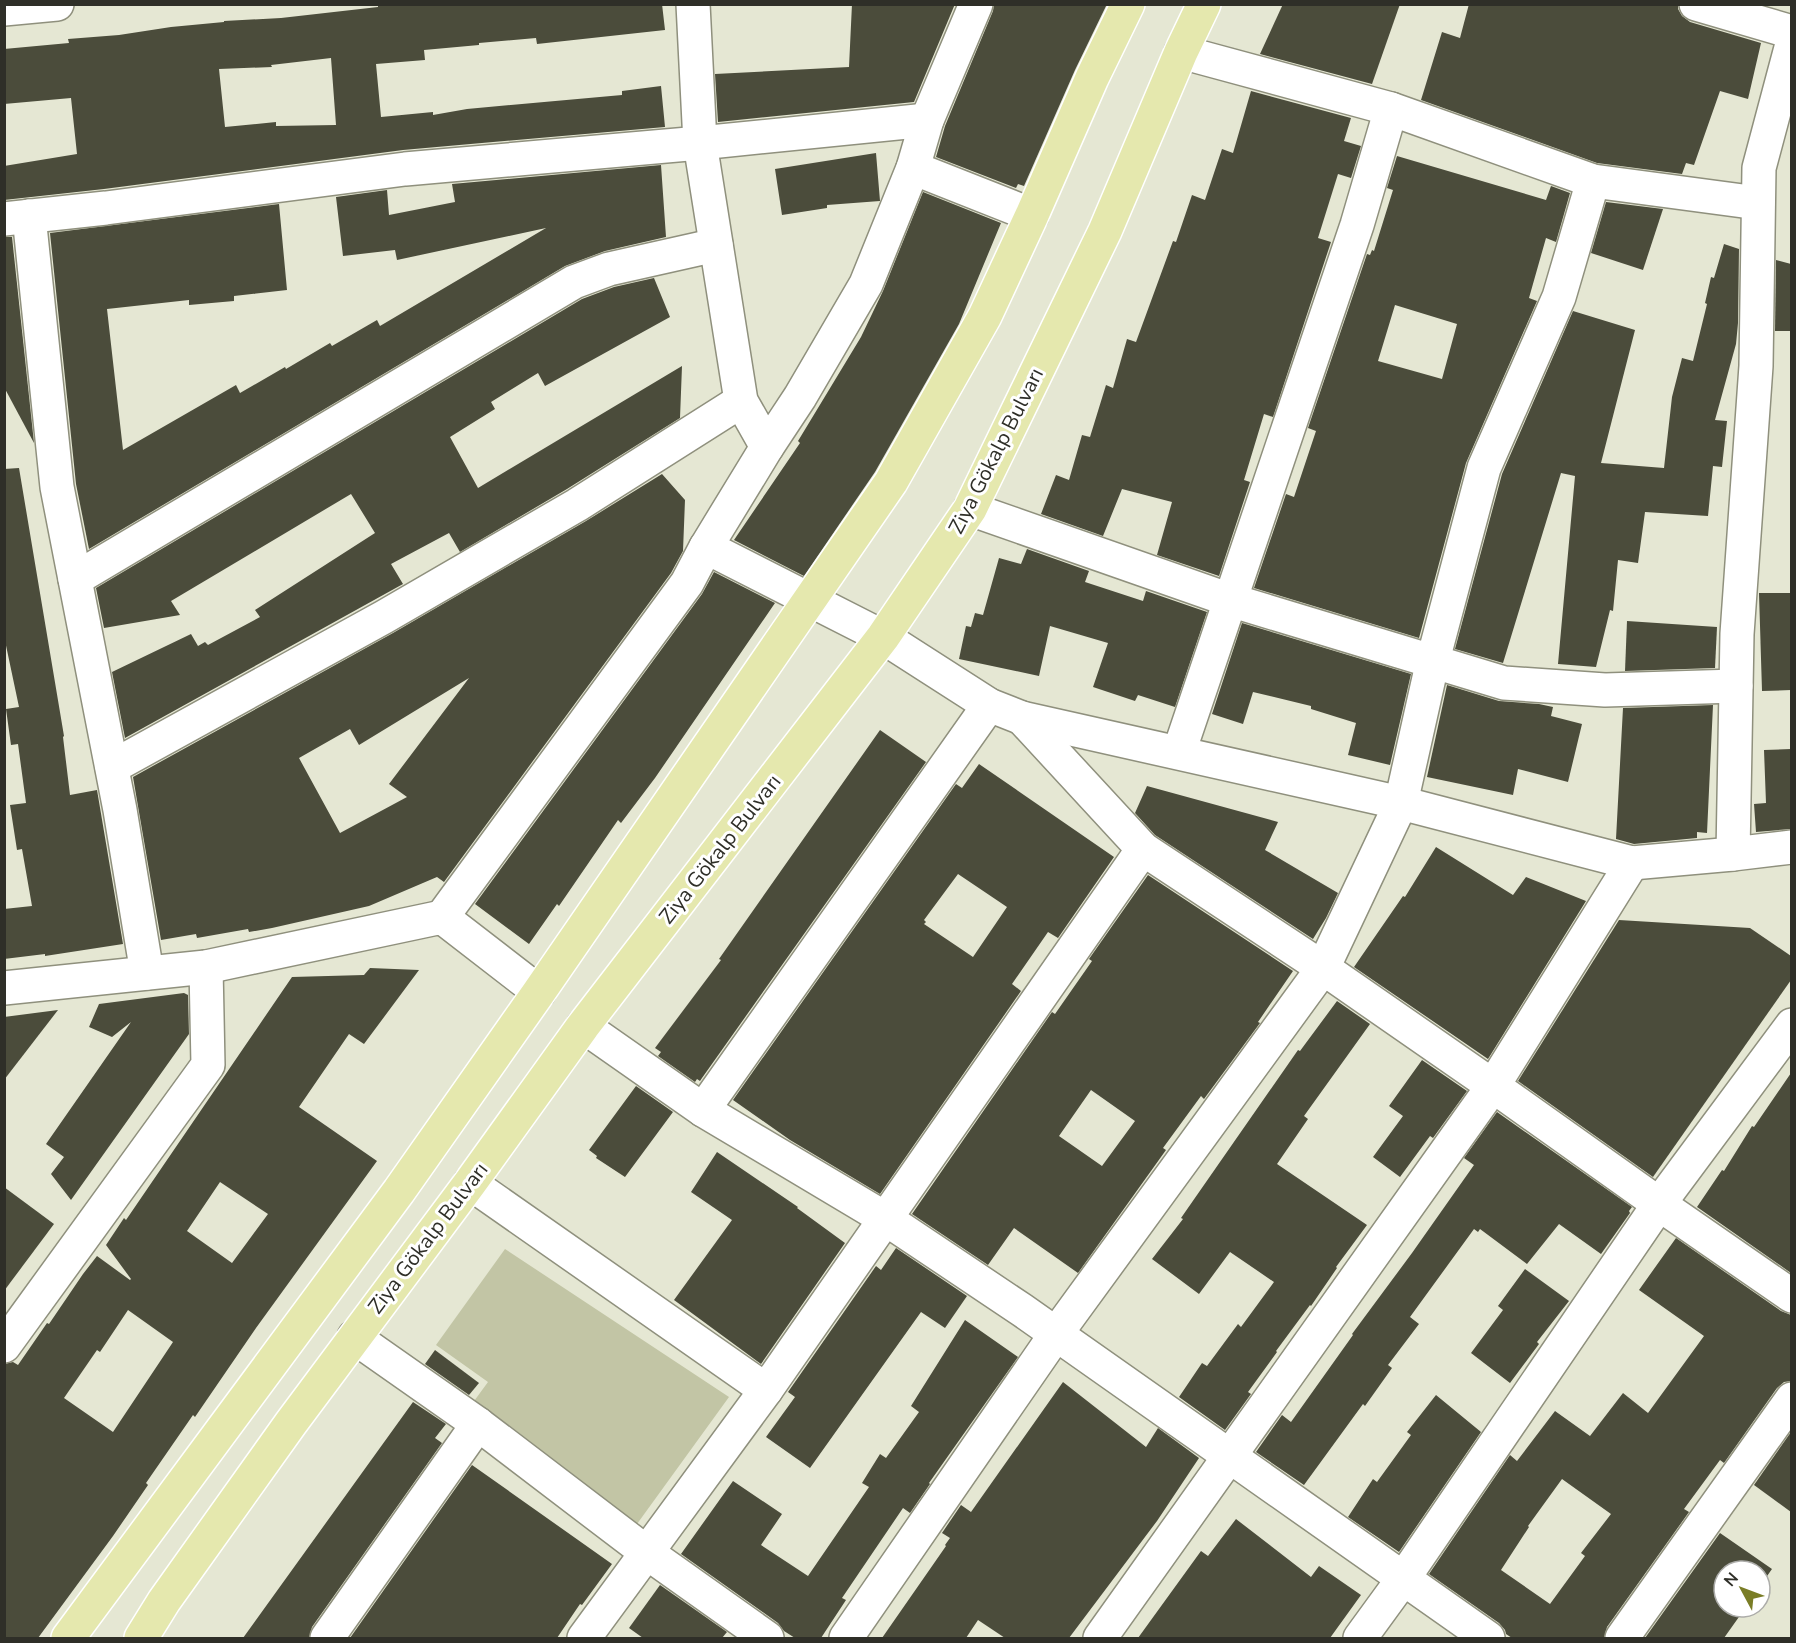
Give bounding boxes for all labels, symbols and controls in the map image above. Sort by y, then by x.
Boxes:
street label: Ziya Gökalp Bulvarı [942,363,1050,539]
street label: Ziya Gökalp Bulvarı [653,768,787,930]
street label: Ziya Gökalp Bulvarı [362,1157,494,1319]
north arrow [1712,1559,1772,1619]
text: N [1719,1568,1744,1592]

